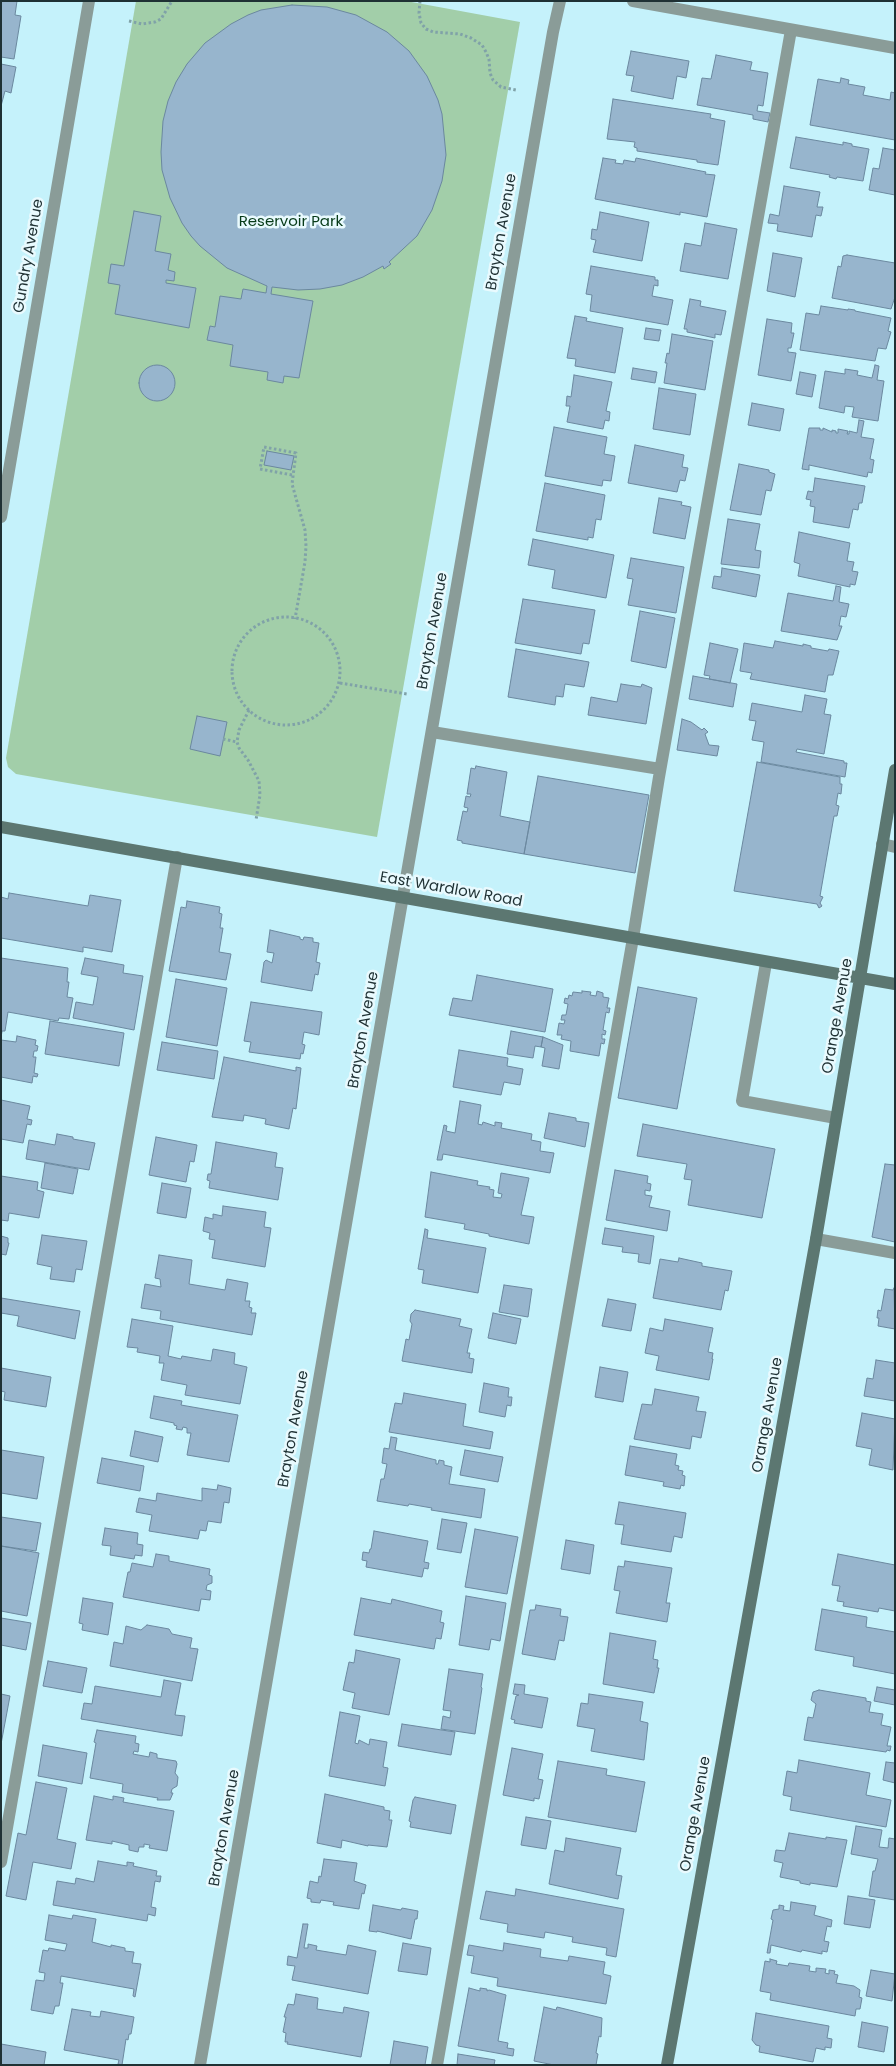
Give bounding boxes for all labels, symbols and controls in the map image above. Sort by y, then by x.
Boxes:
street label: Brayton Avenue [483,172,521,292]
street label: Gundry Avenue [10,198,48,314]
park label: Reservoir Park [239,213,343,231]
street label: Brayton Avenue [414,571,452,691]
street label: East Wardlow Road [378,869,524,911]
street label: Orange Avenue [819,957,857,1075]
street label: Brayton Avenue [345,970,383,1090]
street label: Orange Avenue [749,1356,787,1474]
street label: Brayton Avenue [275,1369,313,1489]
street label: Orange Avenue [677,1755,715,1873]
street label: Brayton Avenue [206,1768,244,1888]

